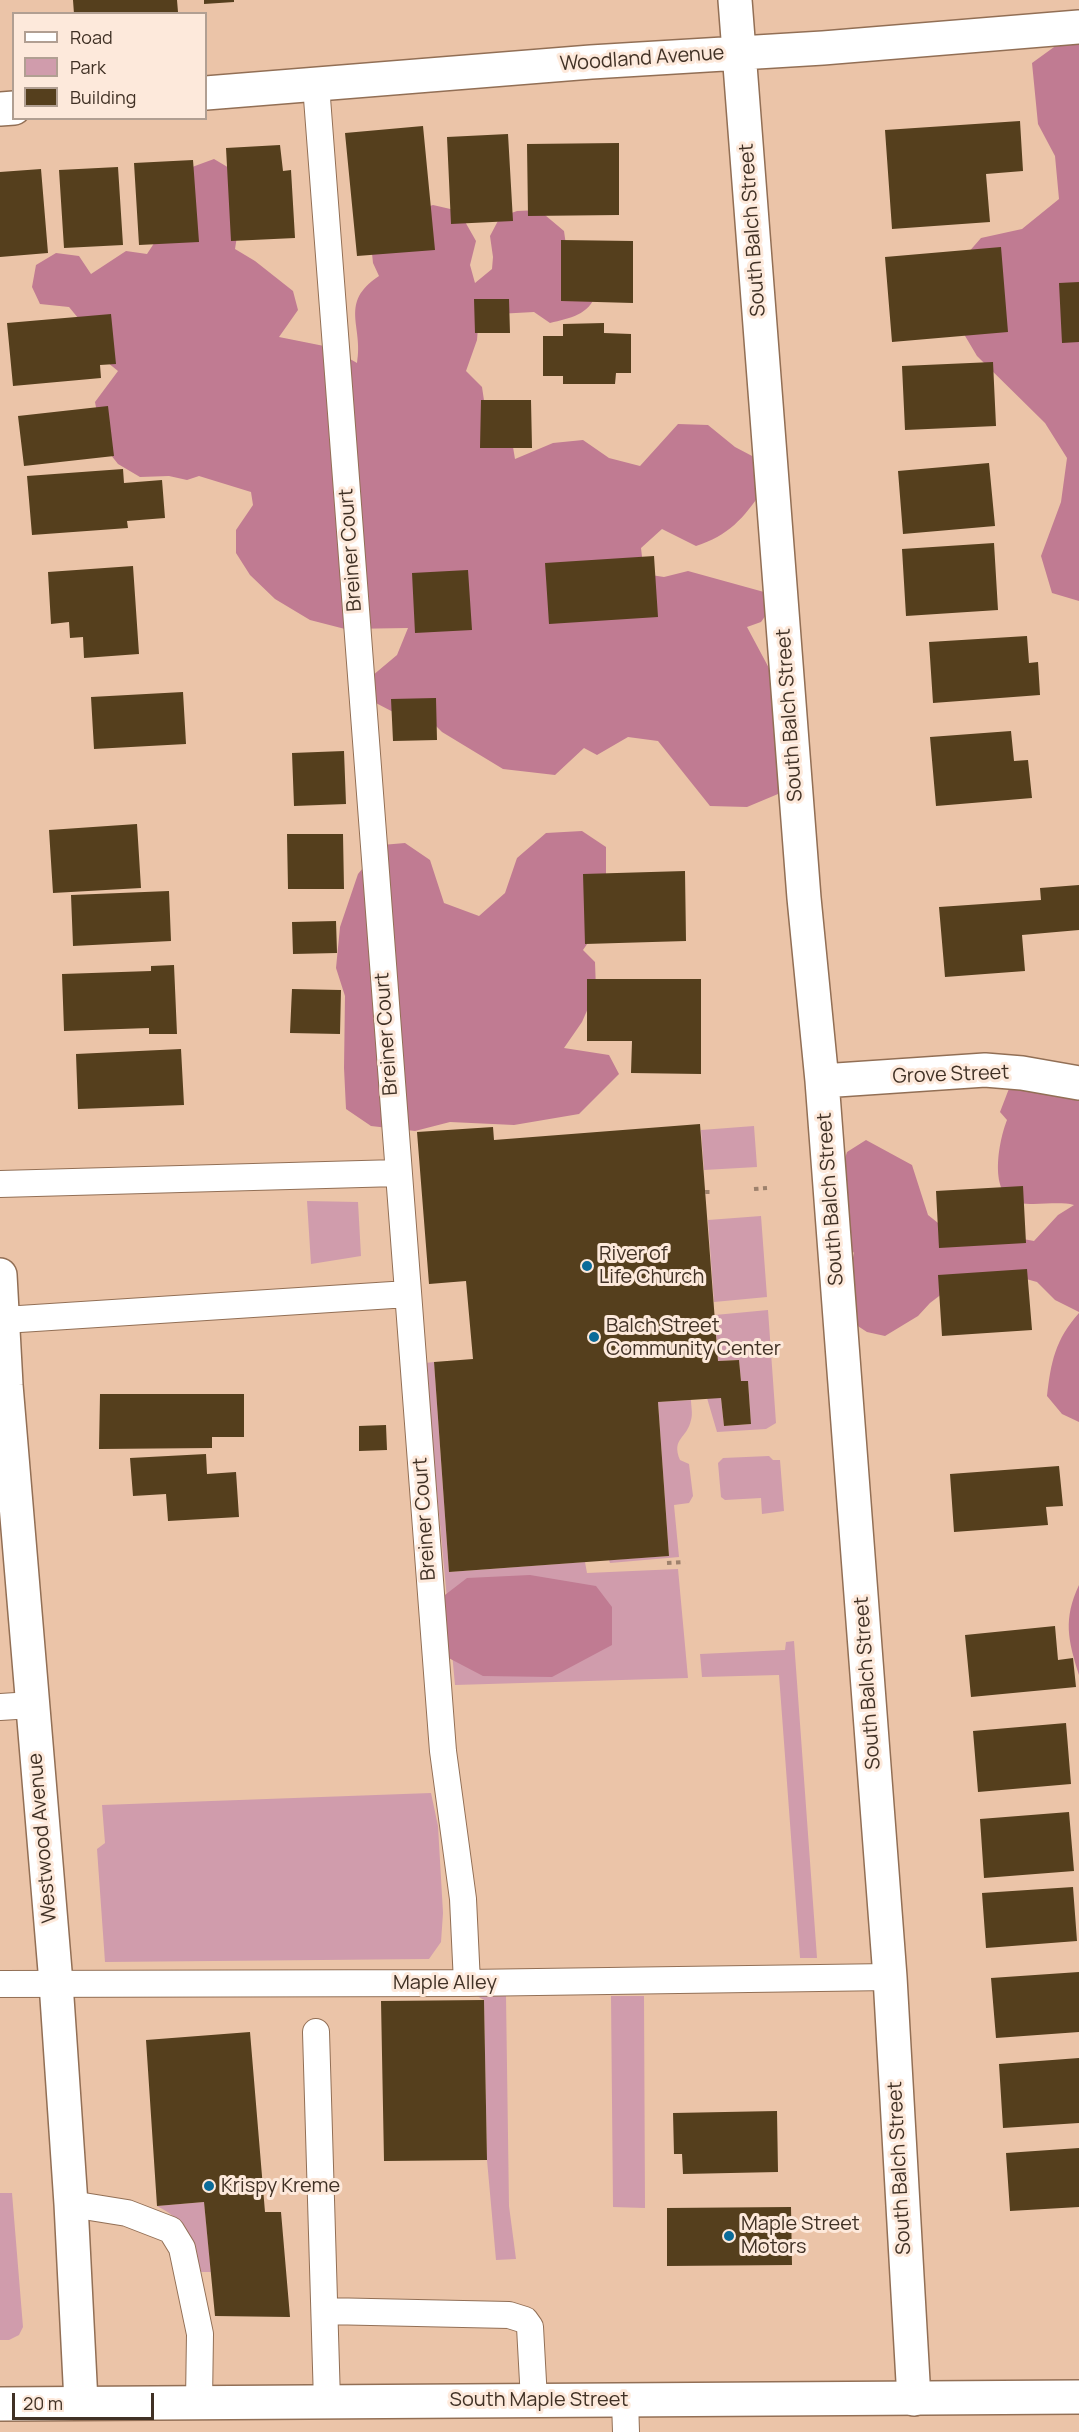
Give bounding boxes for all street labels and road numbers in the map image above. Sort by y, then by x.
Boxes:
street label: Woodland Avenue [559,41,725,77]
street label: South Balch Street [735,143,771,317]
street label: Breiner Court [335,488,367,612]
street label: South Balch Street [772,628,808,802]
street label: Breiner Court [371,972,403,1096]
street label: Grove Street [892,1061,1010,1089]
street label: South Balch Street [813,1112,849,1286]
street label: Breiner Court [409,1457,441,1581]
street label: South Balch Street [850,1596,886,1770]
street label: Westwood Avenue [24,1752,62,1924]
street label: Maple Alley [393,1971,497,1995]
street label: South Balch Street [883,2081,917,2255]
street label: South Maple Street [450,2388,628,2412]

